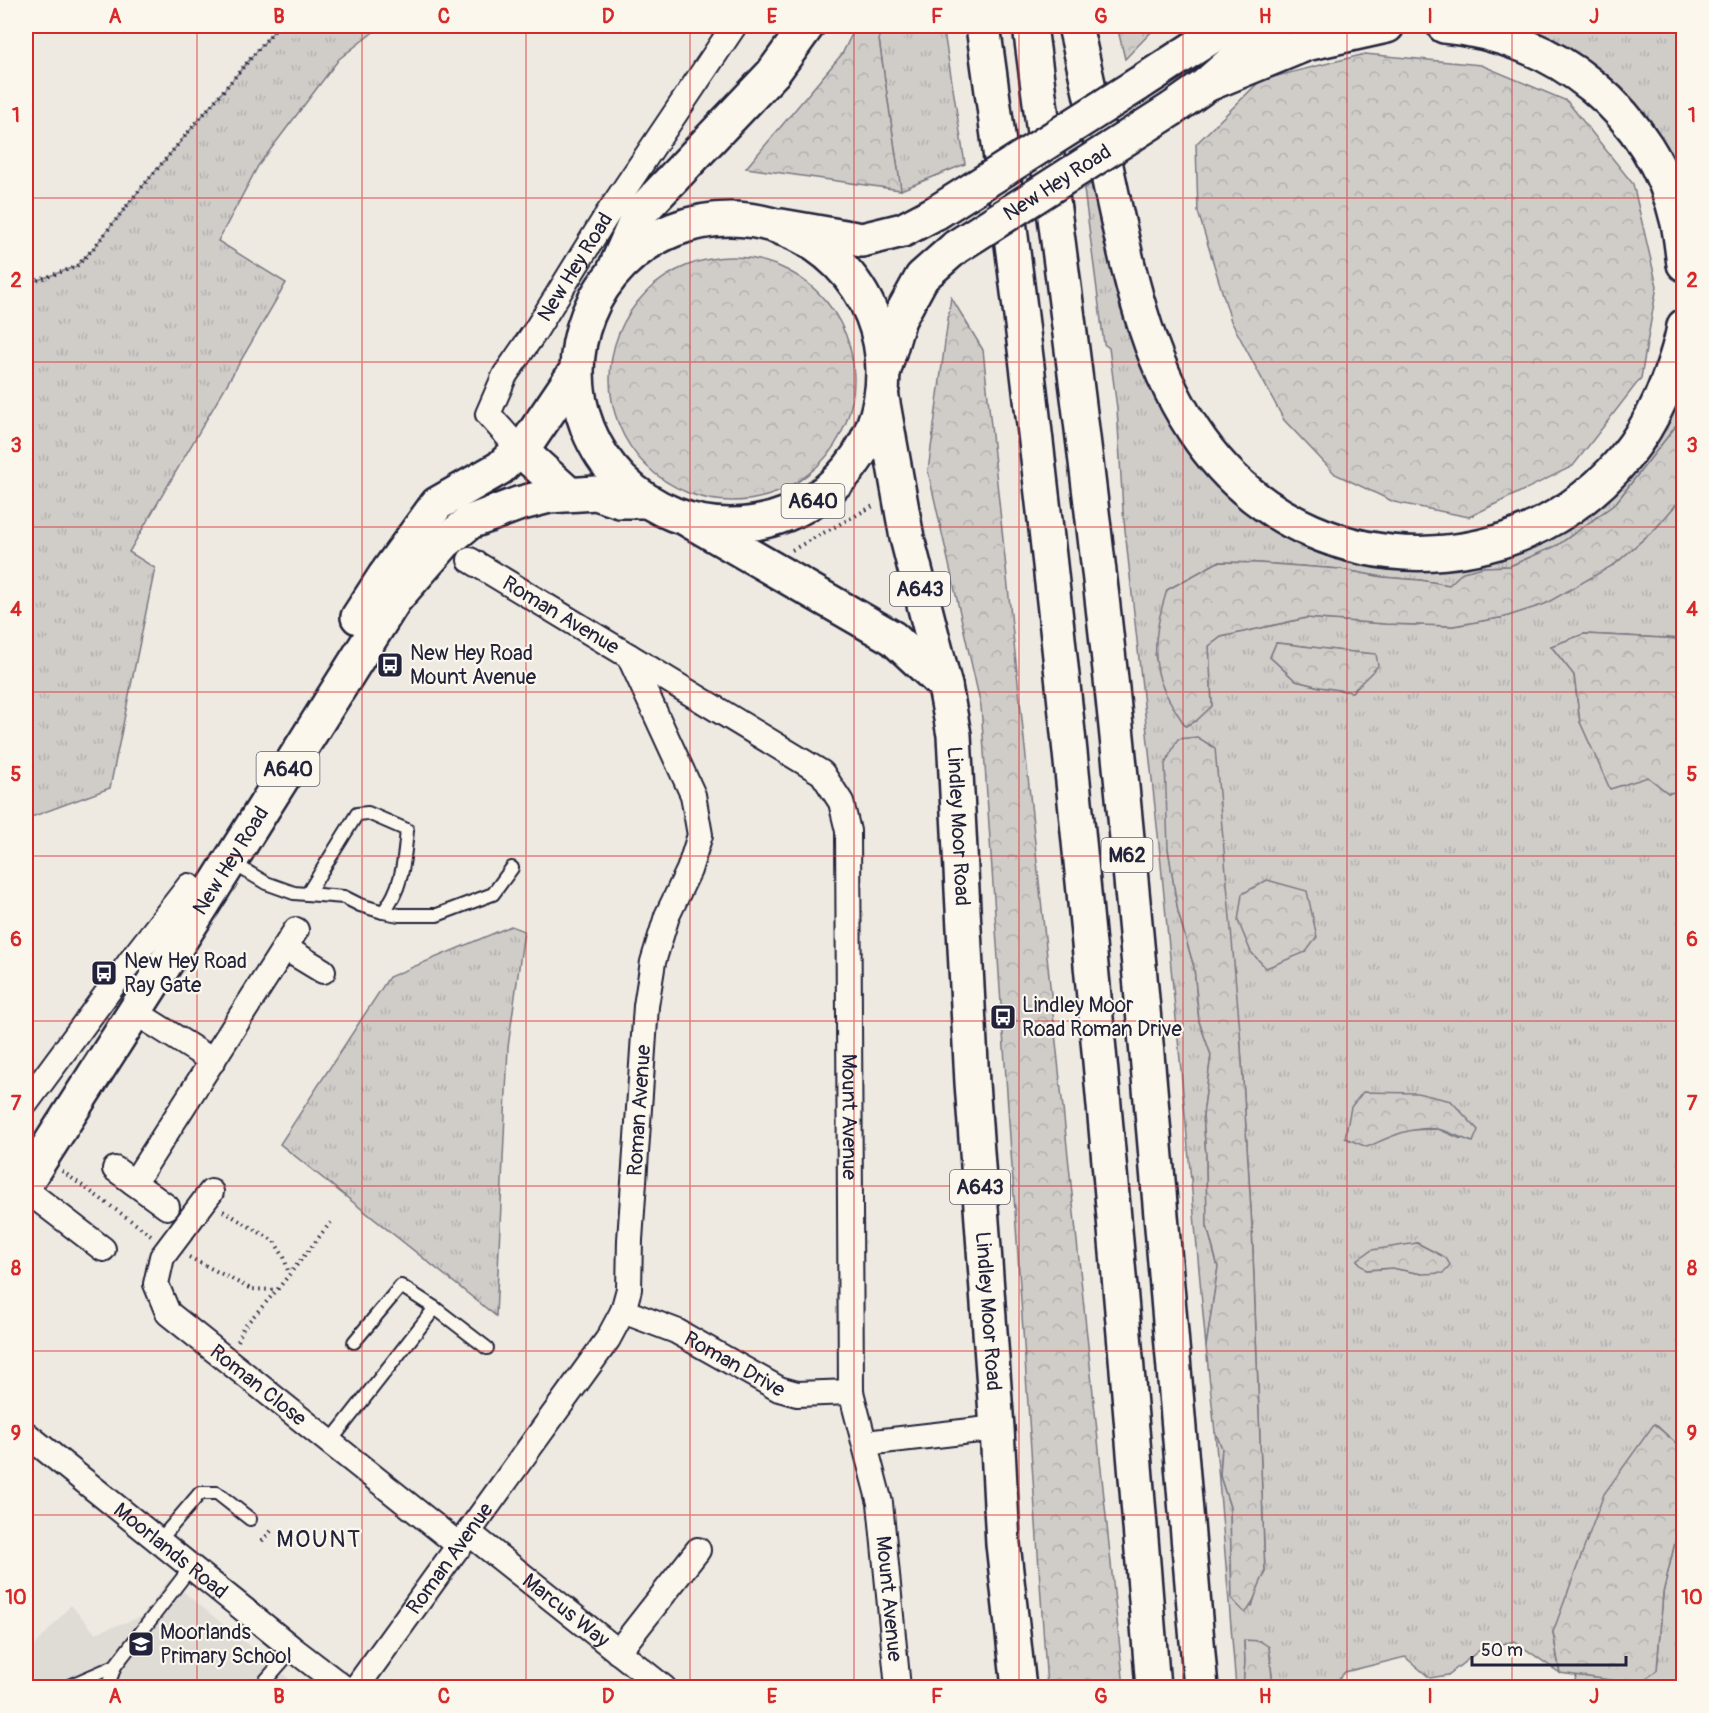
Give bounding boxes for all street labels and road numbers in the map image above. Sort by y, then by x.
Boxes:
street label: New Hey Road [998,138,1117,227]
street label: New Hey Road [531,208,619,327]
road number: A640 [782,484,844,518]
street label: Roman Avenue [497,570,625,661]
road number: A643 [890,572,950,606]
street label: Lindley Moor Road [941,746,976,907]
road number: A640 [256,752,320,786]
street label: New Hey Road [187,801,275,920]
road number: M62 [1102,838,1152,872]
street label: Roman Avenue [621,1043,657,1177]
street label: Mount Avenue [835,1054,863,1181]
road number: A643 [950,1170,1010,1204]
street label: Lindley Moor Road [969,1231,1007,1392]
street label: Roman Drive [679,1325,790,1404]
street label: Roman Close [204,1339,312,1433]
street label: Moorlands Road [108,1497,233,1605]
street label: Roman Avenue [401,1497,500,1620]
street label: Mount Avenue [869,1535,908,1663]
street label: Marcus Way [517,1568,615,1654]

